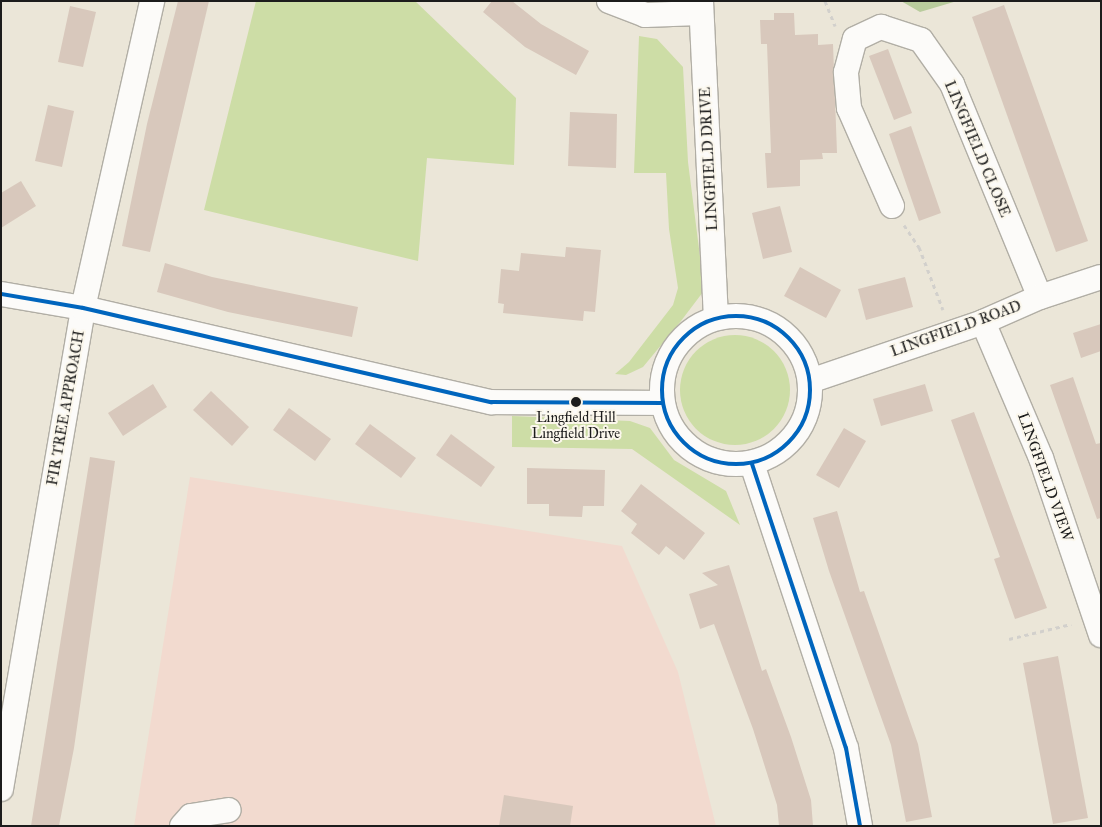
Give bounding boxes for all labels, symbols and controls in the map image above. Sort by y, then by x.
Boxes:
street label: LINGFIELD CLOSE [940,78,1014,220]
street label: LINGFIELD DRIVE [696,87,722,231]
street label: LINGFIELD ROAD [888,297,1024,361]
street label: FIR TREE APPROACH [43,329,89,487]
marker: Lingfield Hill Lingfield Drive [571,397,581,407]
place label: Lingfield Hill Lingfield Drive [532,410,620,442]
street label: LINGFIELD VIEW [1013,410,1077,544]

